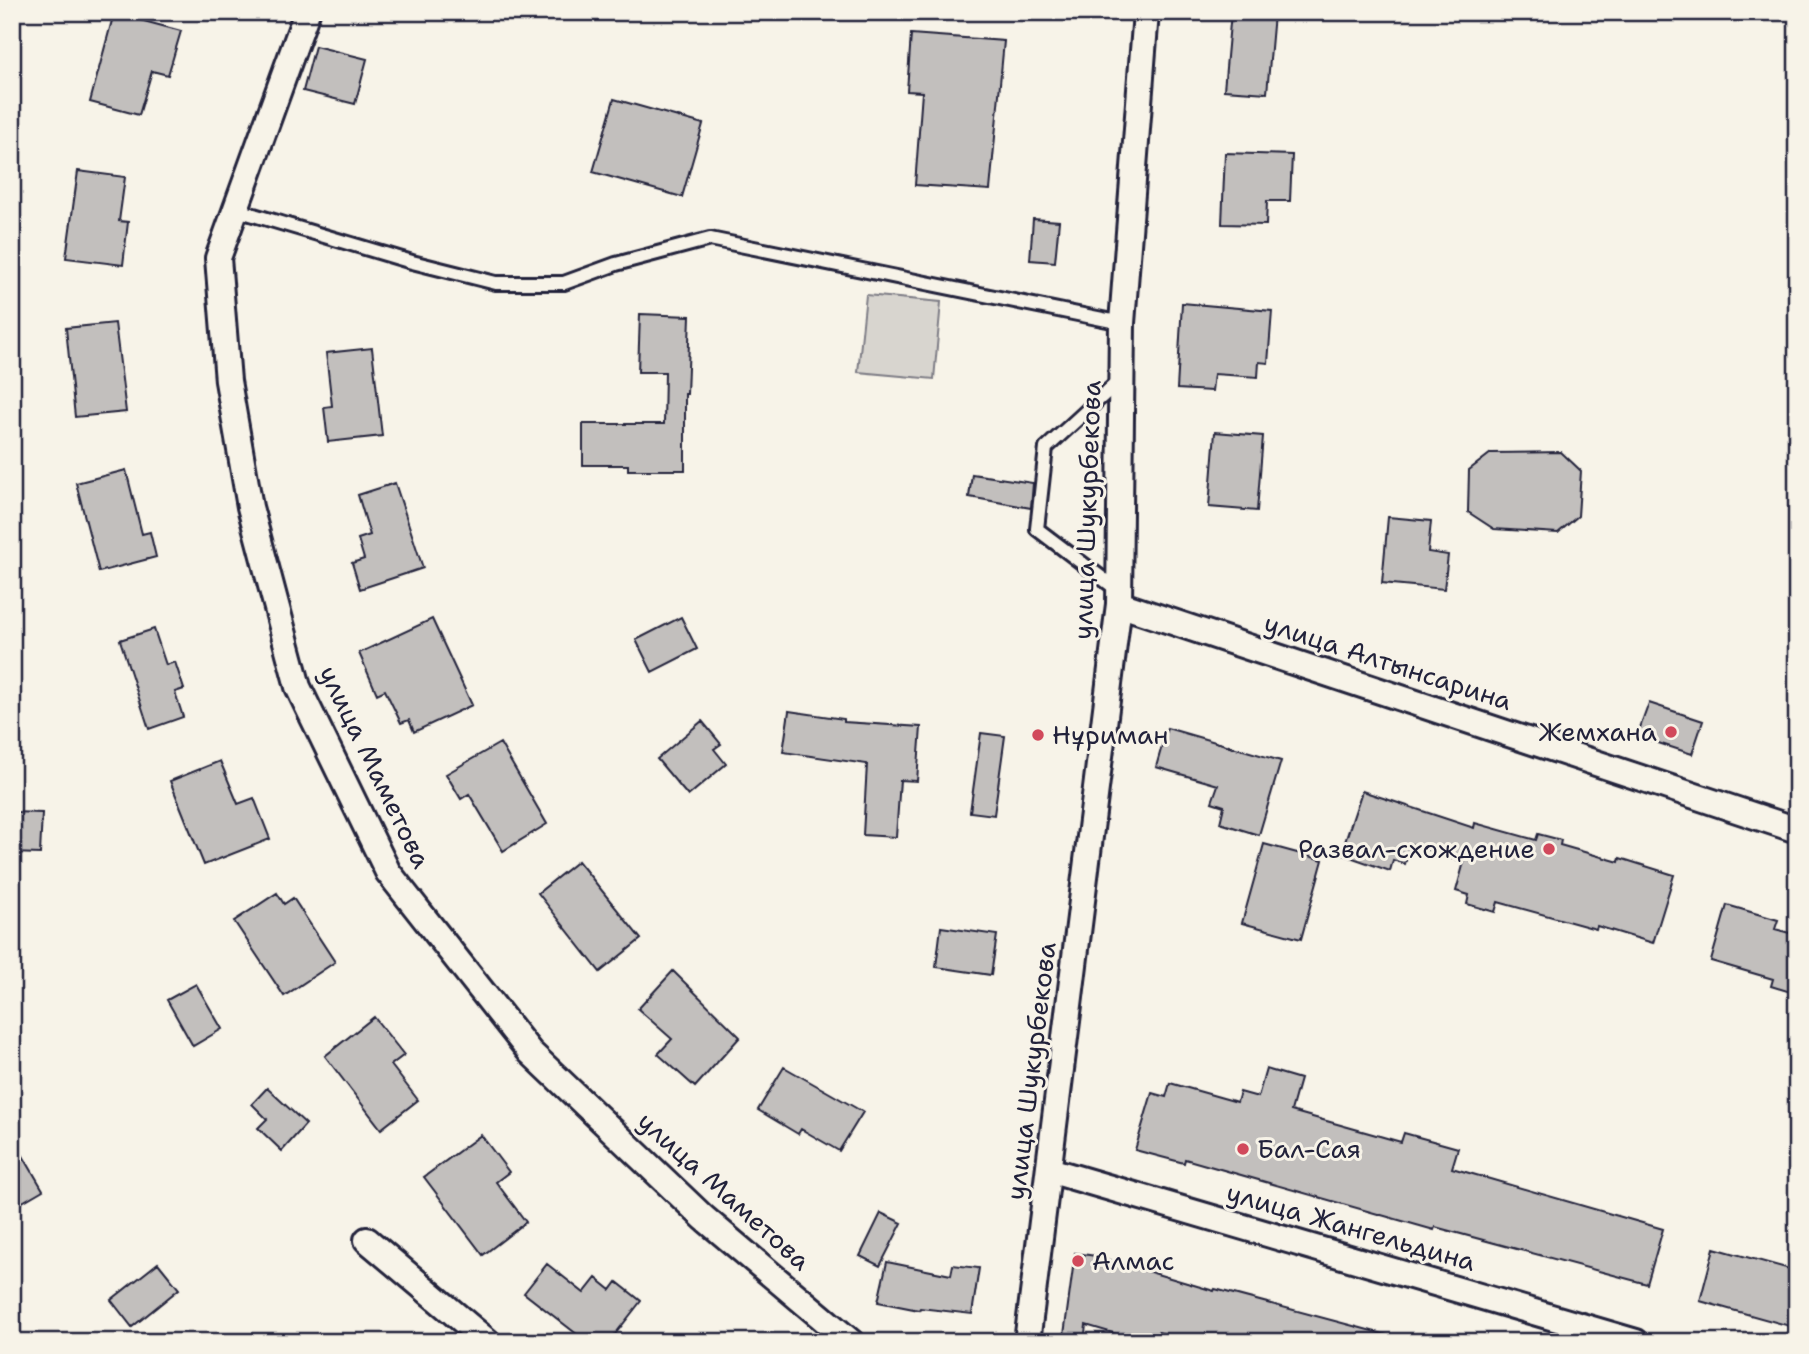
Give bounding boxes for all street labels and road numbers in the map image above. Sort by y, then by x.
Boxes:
street label: улица Шукурбекова [1064,380,1109,640]
street label: улица Алтынсарина [1260,605,1517,718]
street label: улица Маметова [311,660,440,874]
street label: улица Шукурбекова [997,940,1064,1202]
street label: улица Маметова [630,1104,818,1278]
street label: улица Жангельдина [1223,1174,1480,1279]

